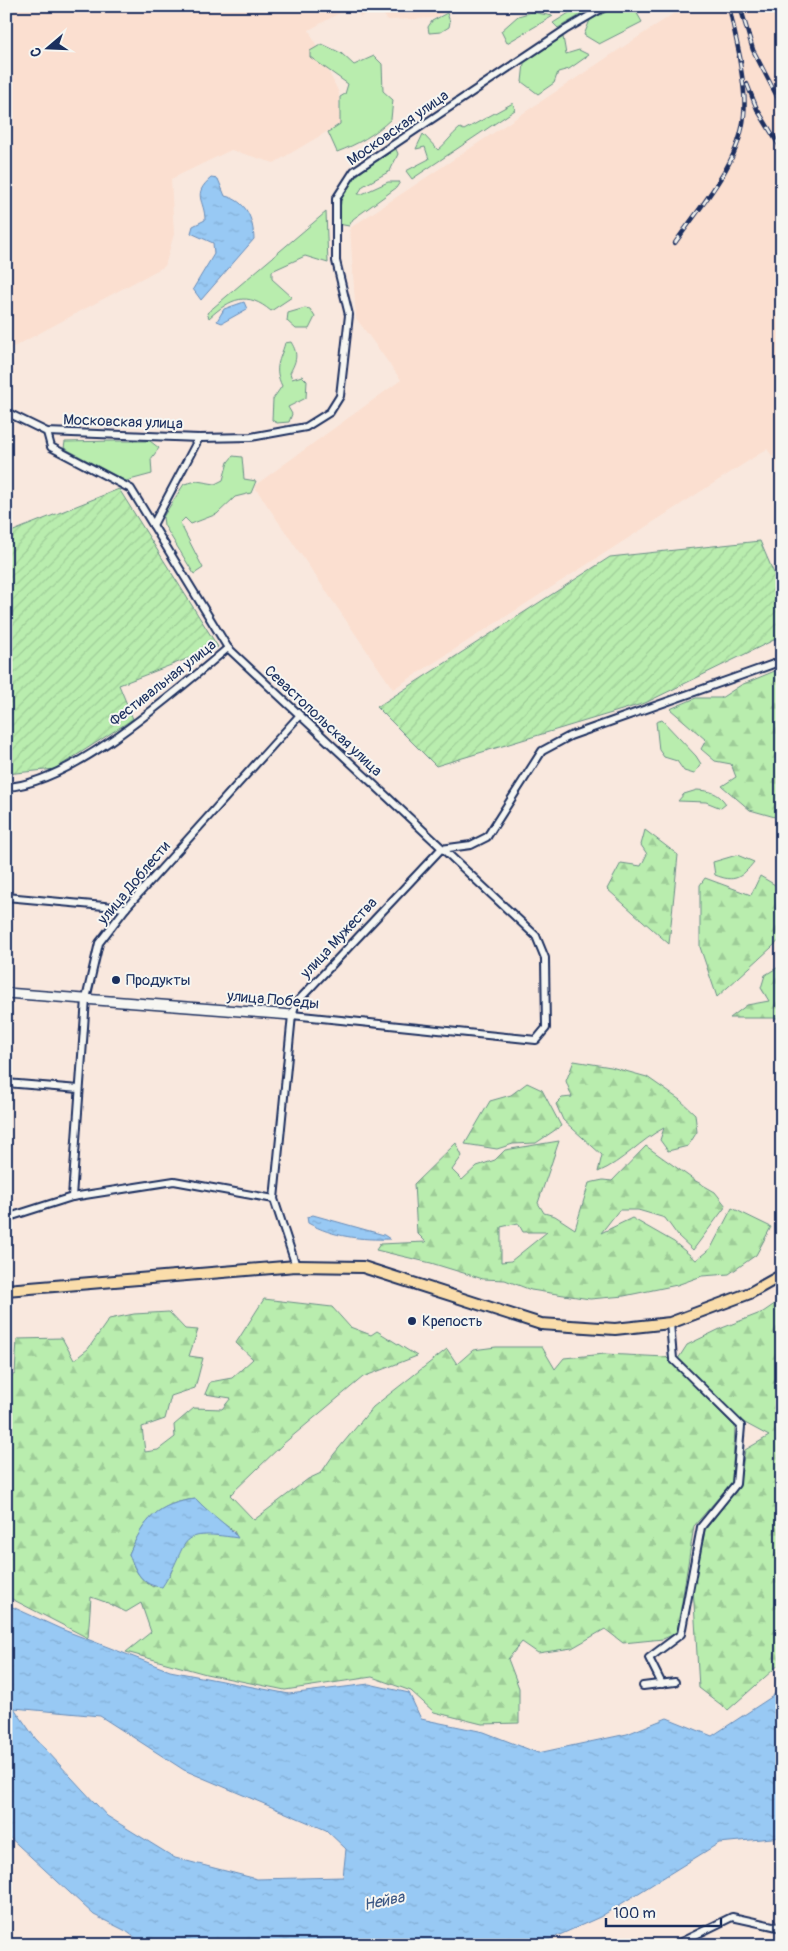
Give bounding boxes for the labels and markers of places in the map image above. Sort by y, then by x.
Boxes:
place label: Продукты [126,971,190,990]
marker: Продукты [110,974,122,986]
place label: Крепость [422,1312,483,1331]
marker: Крепость [406,1315,418,1327]

